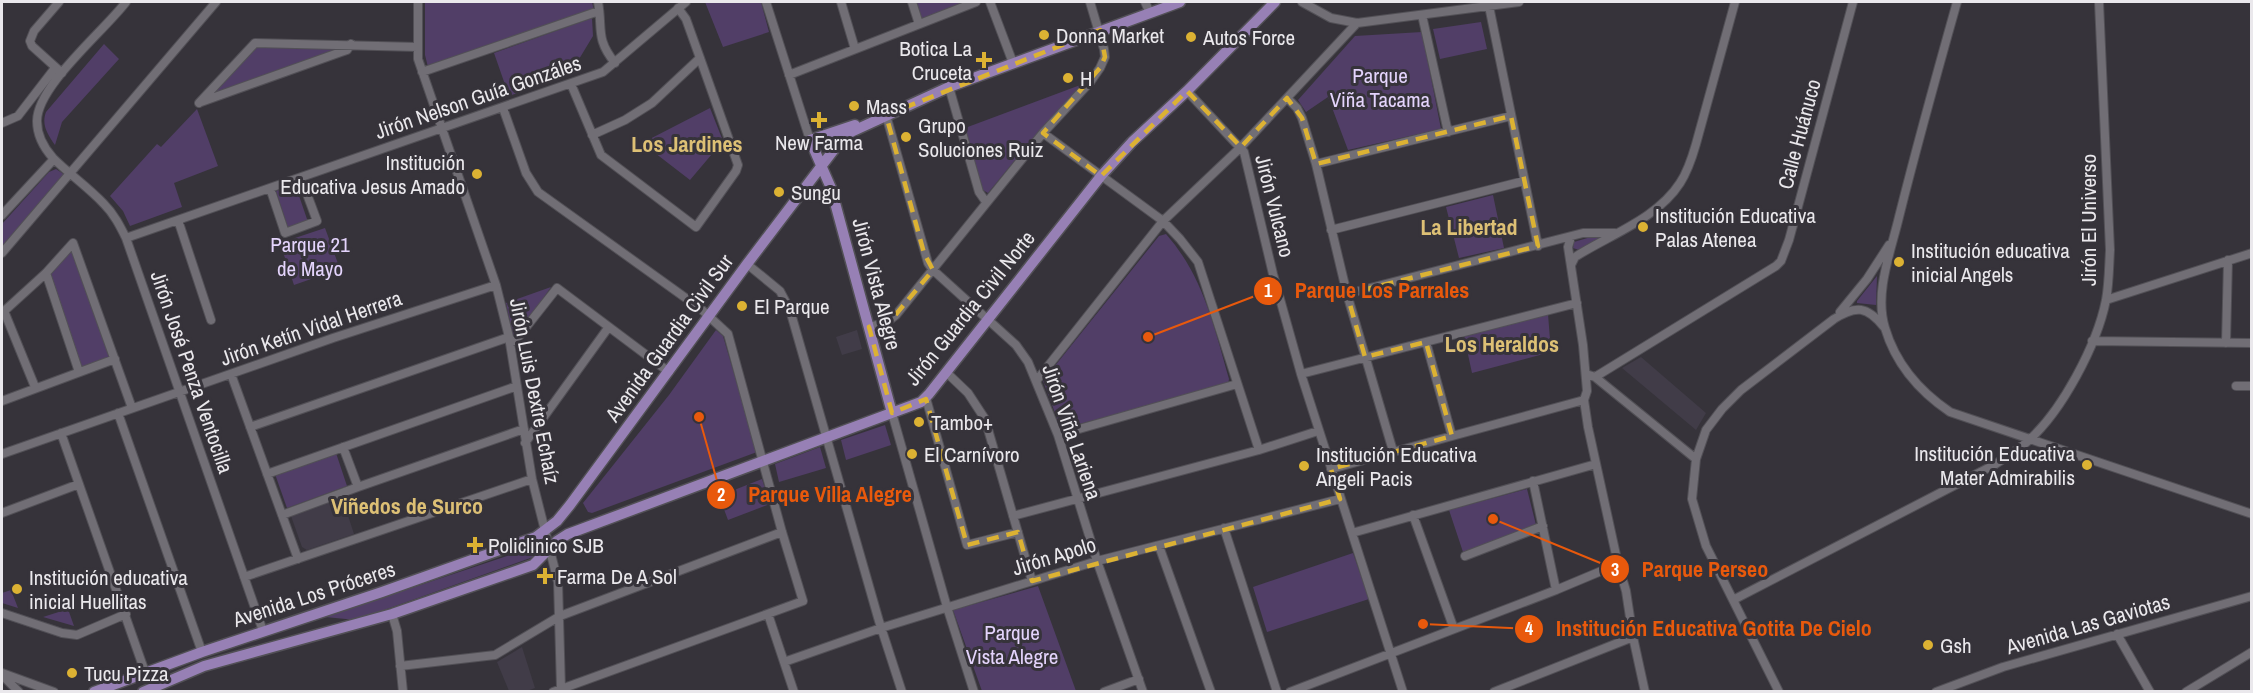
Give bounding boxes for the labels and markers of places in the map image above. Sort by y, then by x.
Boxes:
place label: Donna Market [1056,21,1164,50]
place label: Autos Force [1202,23,1295,52]
marker: Donna Market [1037,28,1051,42]
marker: Autos Force [1184,30,1198,44]
place label: Botica La Cruceta [899,34,972,87]
marker: Botica La Cruceta [977,53,991,67]
place label: H [1080,64,1092,93]
marker: H [1061,71,1075,85]
place label: Mass [866,92,907,121]
marker: Mass [847,99,861,113]
place label: Grupo Soluciones Ruiz [918,111,1044,164]
marker: New Farma [812,113,826,127]
place label: New Farma [775,128,863,157]
marker: Grupo Soluciones Ruiz [899,130,913,144]
place label: Institución Educativa Jesus Amado [280,148,465,201]
marker: Institución Educativa Jesus Amado [470,167,484,181]
place label: Sungu [791,178,841,207]
marker: Sungu [772,185,786,199]
place label: Institución Educativa Palas Atenea [1655,201,1816,254]
marker: Institución Educativa Palas Atenea [1636,220,1650,234]
place label: Institución educativa inicial Angels [1911,236,2070,289]
marker: Institución educativa inicial Angels [1892,255,1906,269]
callout: Parque Los Parrales [1253,271,1481,311]
place label: El Parque [754,292,830,321]
marker: El Parque [735,299,749,313]
place label: Tambo+ [931,408,993,437]
marker: Tambo+ [912,415,926,429]
place label: Institución Educativa Mater Admirabilis [1914,439,2075,492]
place label: El Carnívoro [924,440,1020,469]
place label: Institución Educativa Angeli Pacis [1315,440,1477,493]
marker: El Carnívoro [905,447,919,461]
marker: Institución Educativa Mater Admirabilis [2080,458,2094,472]
marker: Institución Educativa Angeli Pacis [1297,459,1311,473]
callout: Parque Villa Alegre [706,475,924,515]
place label: Policlinico SJB [488,531,604,560]
marker: Policlinico SJB [466,536,484,554]
callout: Parque Perseo [1600,549,1780,589]
place label: Farma De A Sol [557,562,677,591]
place label: Institución educativa inicial Huellitas [29,563,188,616]
marker: Farma De A Sol [538,569,552,583]
marker: Institución educativa inicial Huellitas [10,582,24,596]
callout: Institución Educativa Gotita De Cielo [1514,609,1884,649]
place label: Gsh [1940,631,1972,660]
marker: Gsh [1921,638,1935,652]
place label: Tucu Pizza [84,659,169,688]
marker: Tucu Pizza [65,666,79,680]

